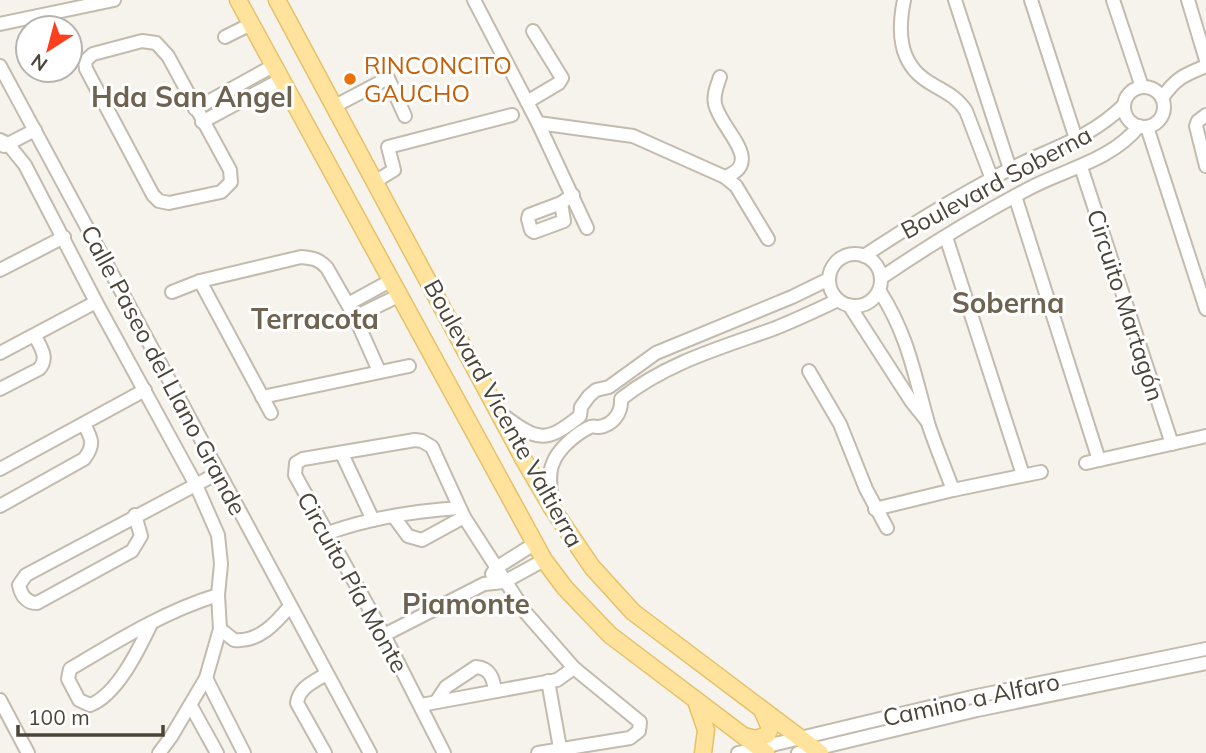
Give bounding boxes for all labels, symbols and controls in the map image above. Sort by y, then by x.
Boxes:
north arrow [14,14,84,84]
text: N [26,49,52,77]
place label: RINCONCITO GAUCHO [364,50,512,108]
marker: RINCONCITO GAUCHO [342,71,358,87]
district label: Hda San Angel [91,79,293,114]
street label: Boulevard Soberna [895,119,1097,245]
street label: Circuito Martagón [1081,205,1171,405]
street label: Calle Paseo del Llano Grande [75,220,253,520]
street label: Boulevard Vicente Valtierra [418,274,590,552]
district label: Soberna [952,285,1064,320]
district label: Terracota [251,301,379,336]
street label: Circuito Pía Monte [291,486,415,678]
district label: Piamonte [402,586,530,621]
street label: Camino a Alfaro [880,666,1062,732]
scale bar [18,694,163,738]
text: 100 m [28,704,90,730]

